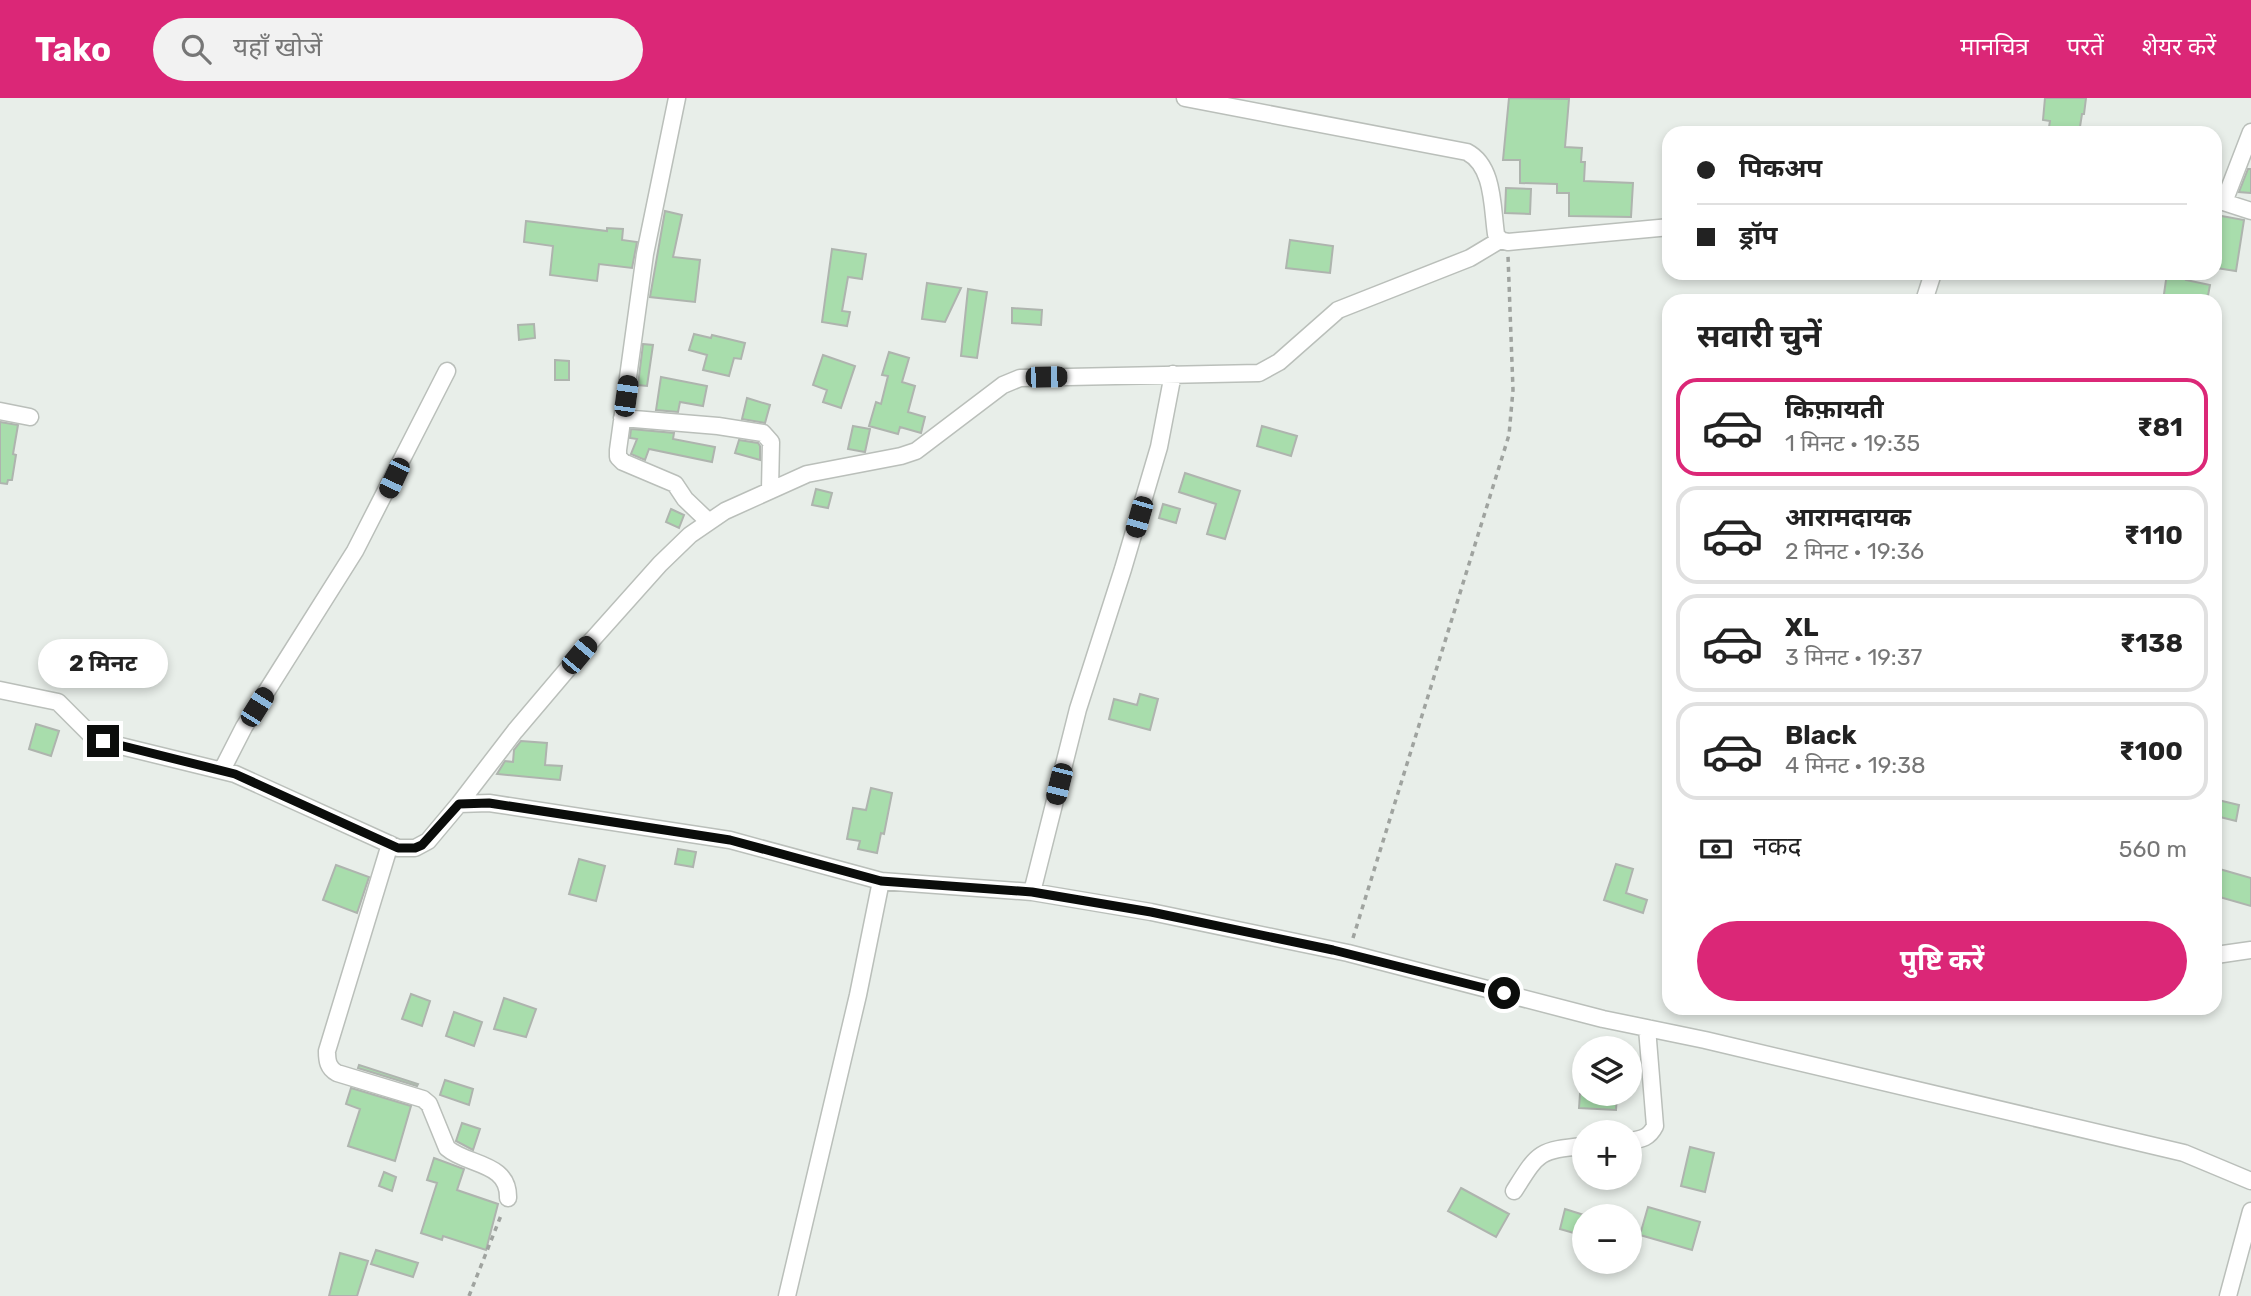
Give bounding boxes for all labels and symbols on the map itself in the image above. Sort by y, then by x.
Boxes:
car [1025,366,1068,388]
car [613,374,640,418]
car [376,455,413,501]
car [1124,494,1155,540]
car [558,632,601,678]
callout: 2 मिनट [38,640,168,688]
car [237,684,278,730]
route end [87,725,119,757]
car [1044,761,1075,807]
route start [1488,977,1520,1009]

